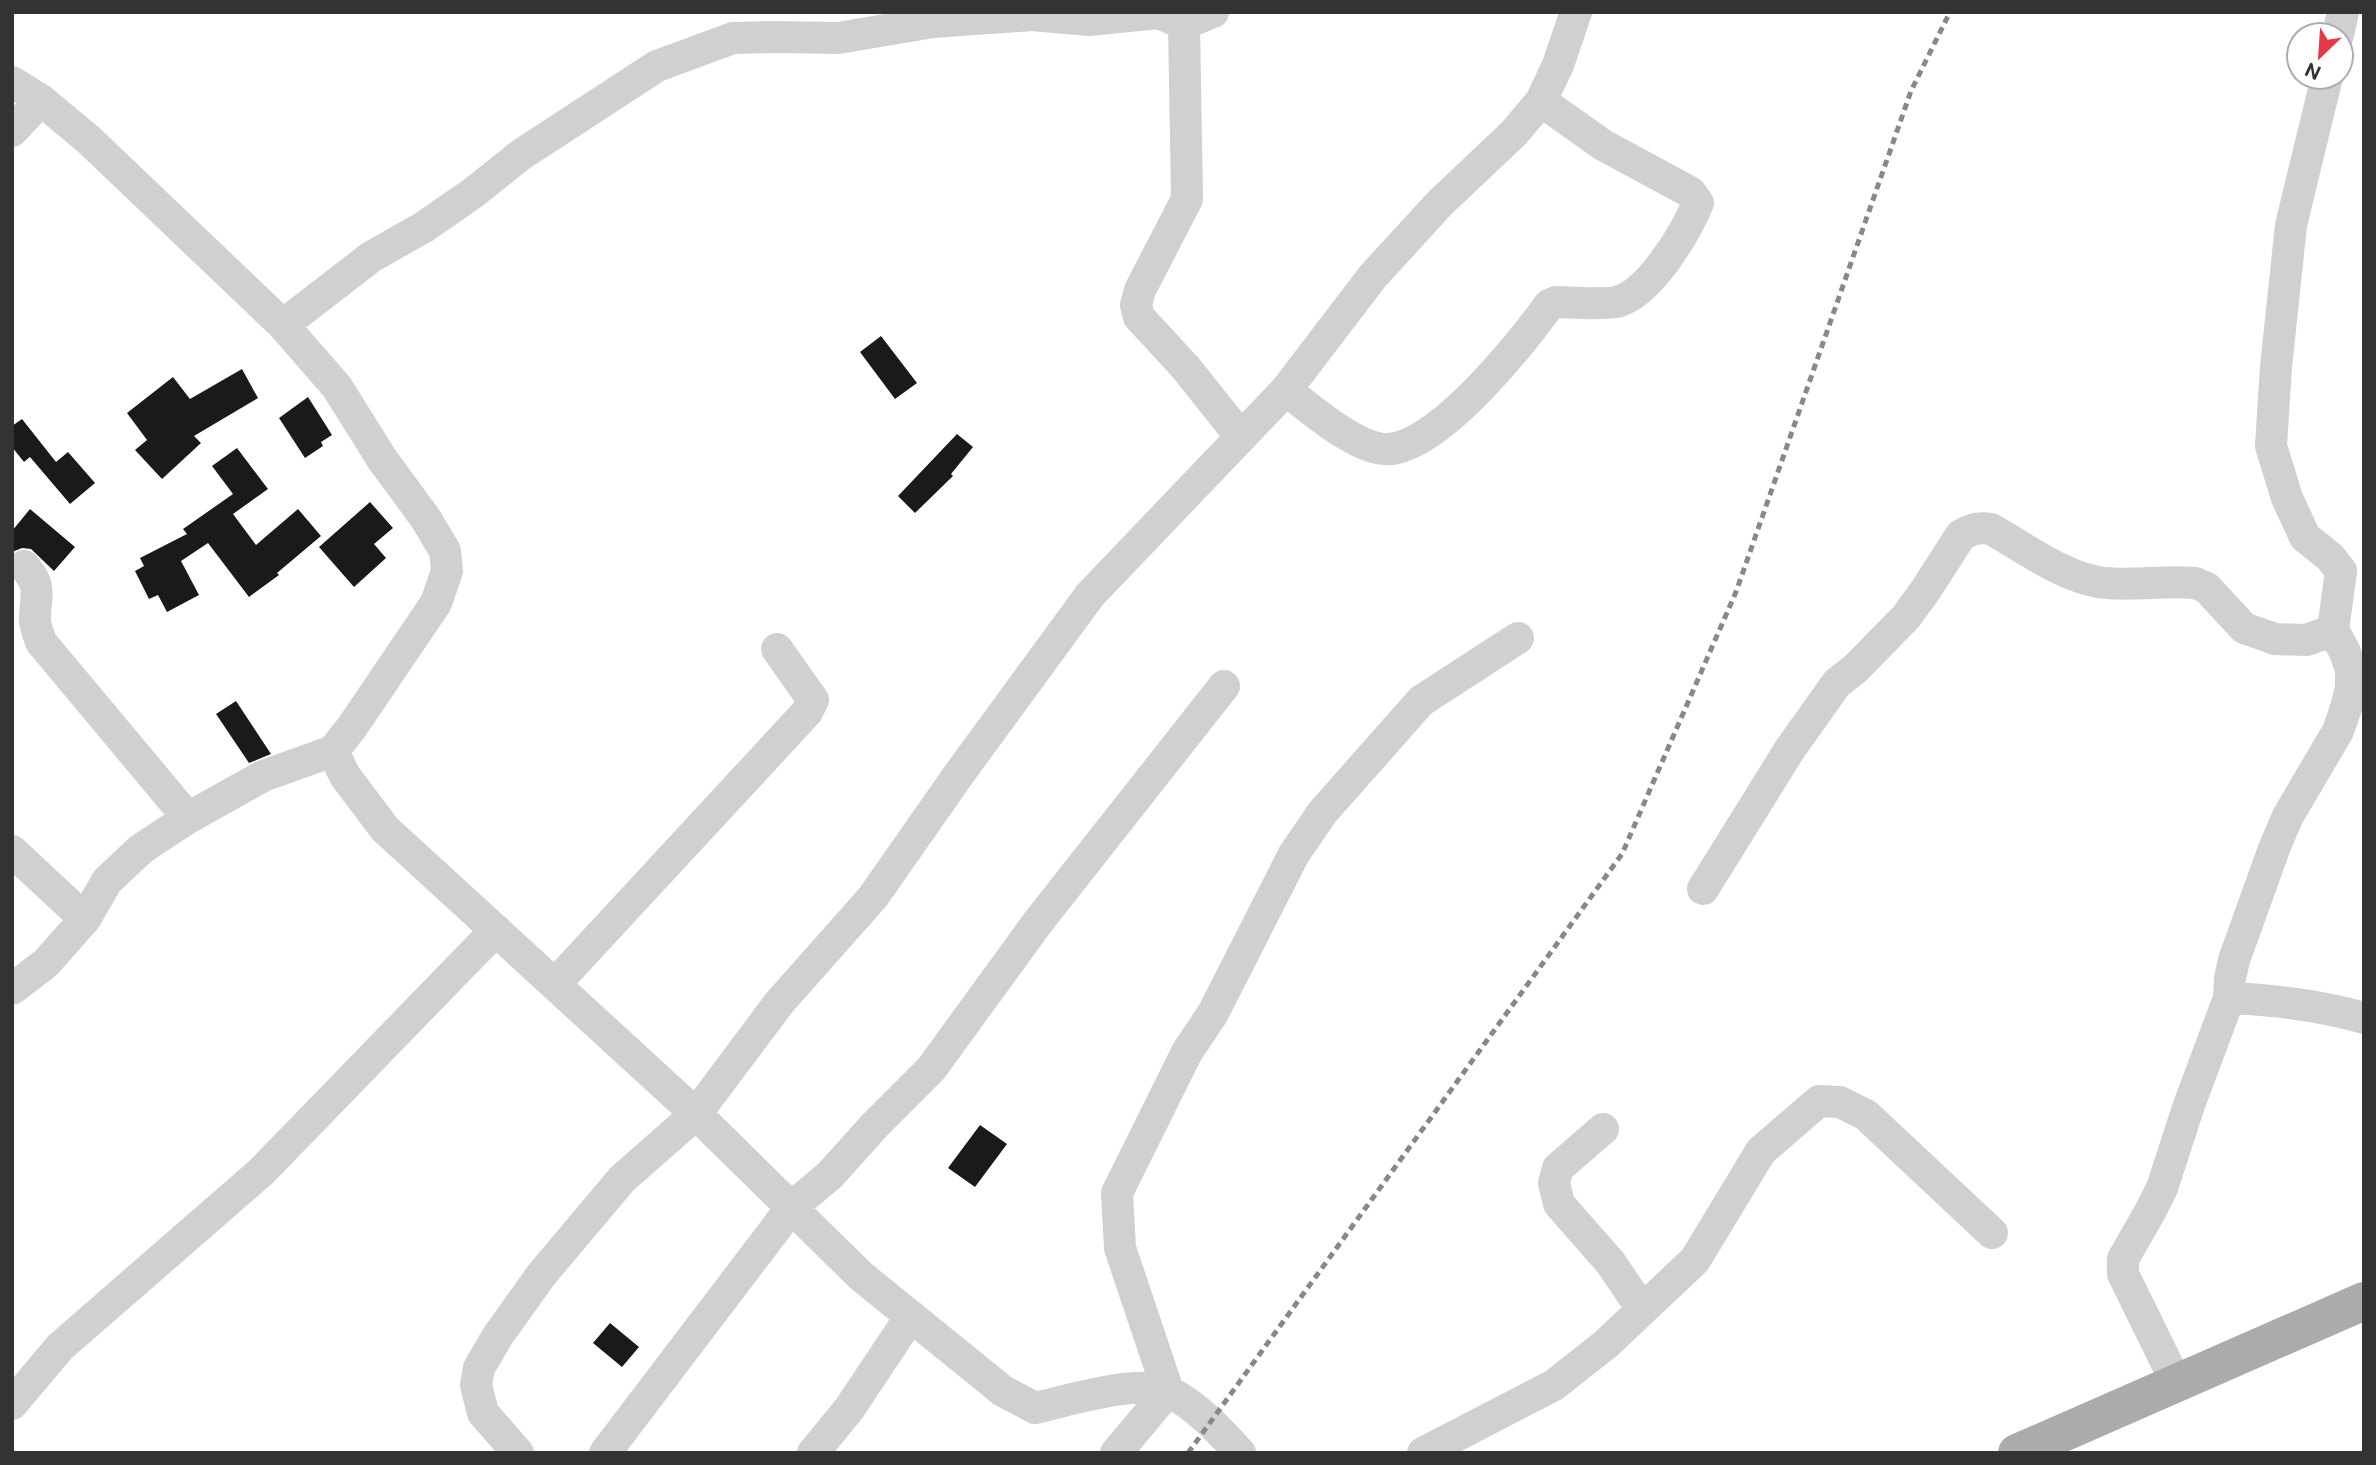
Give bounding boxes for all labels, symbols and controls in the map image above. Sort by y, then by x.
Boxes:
north arrow [2285,21,2355,91]
text: N [2301,58,2324,85]

